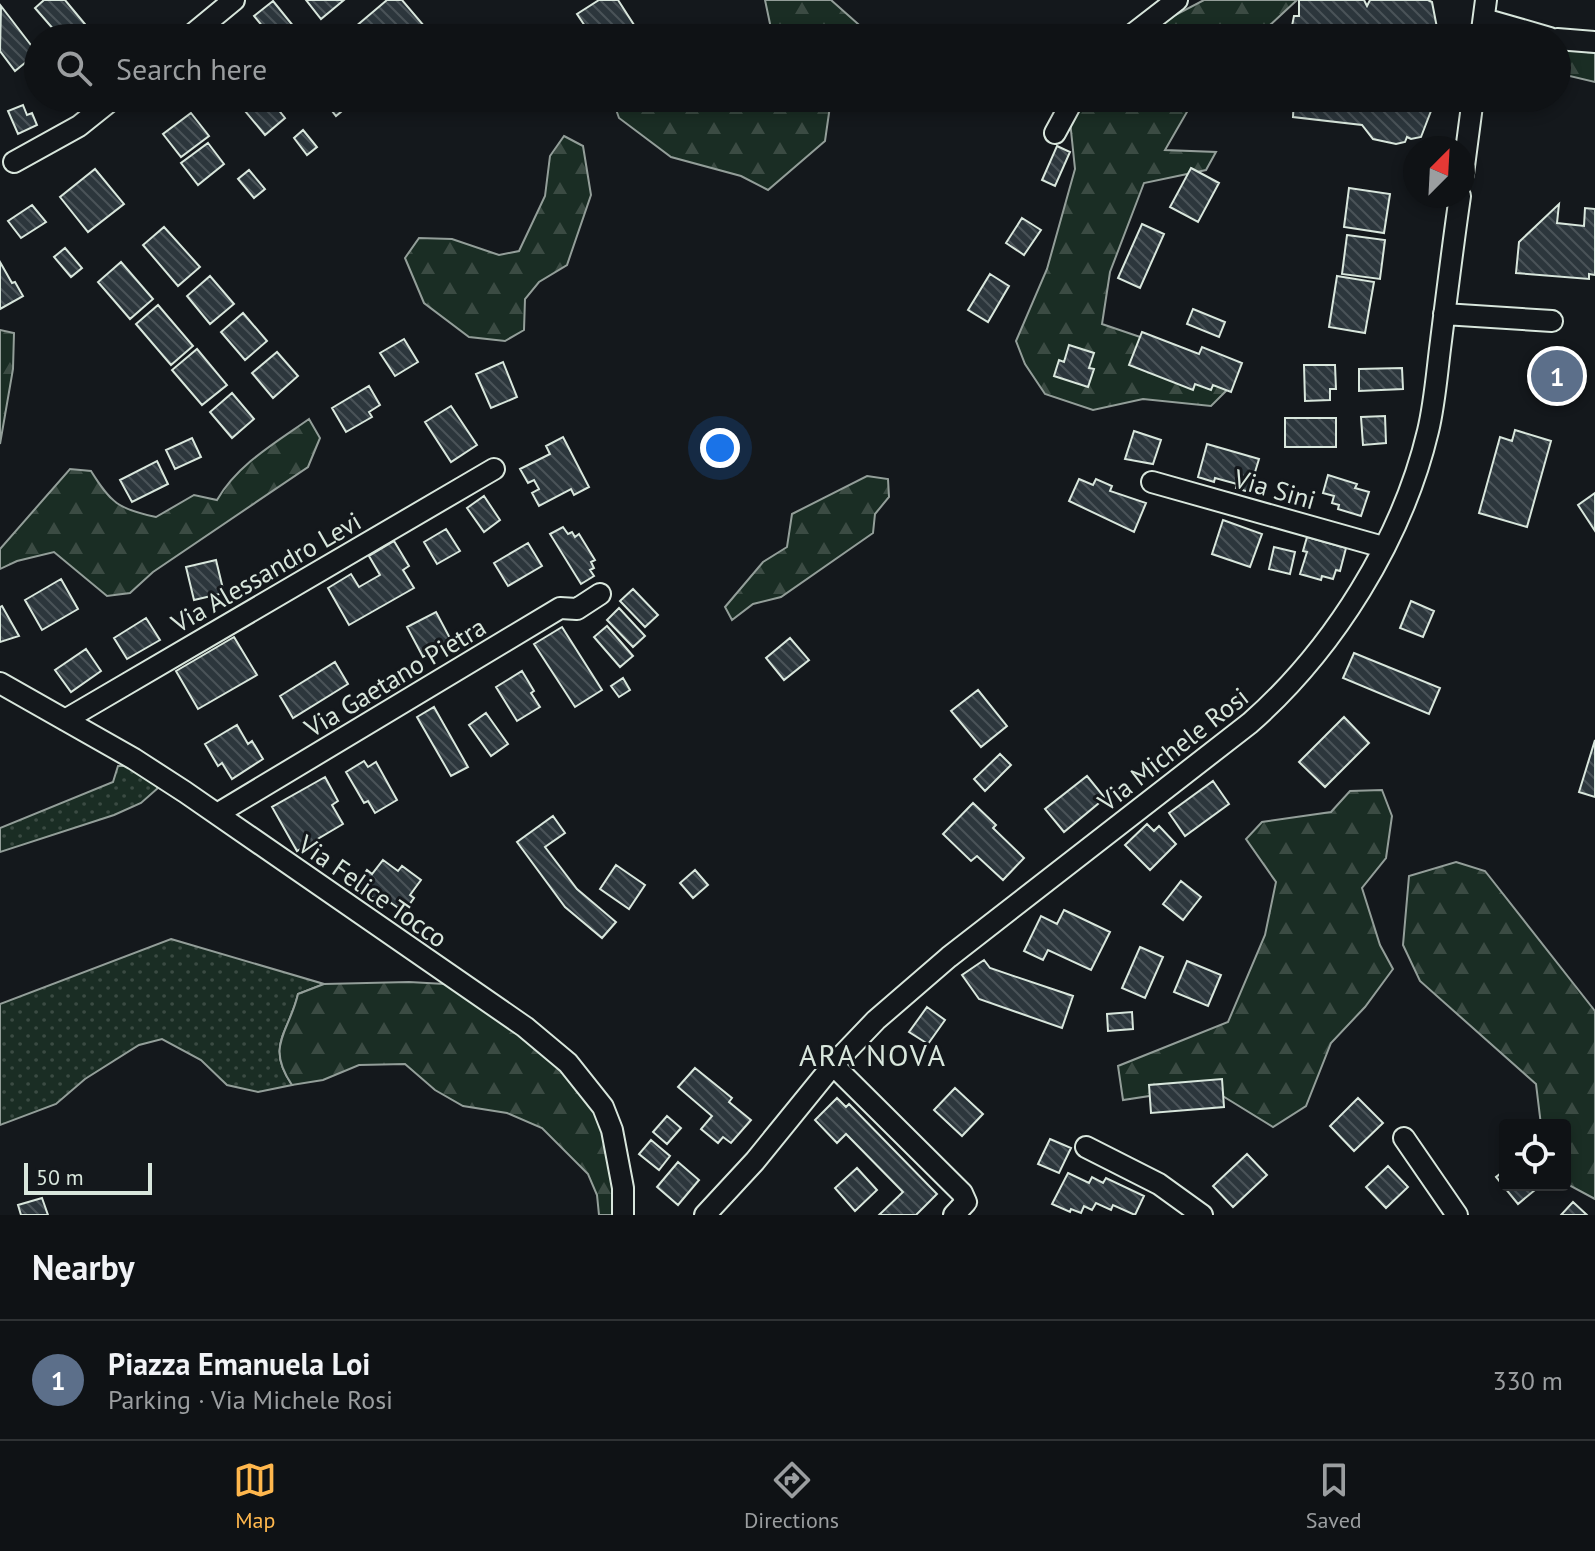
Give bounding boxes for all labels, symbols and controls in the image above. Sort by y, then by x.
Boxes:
search box [24,24,1571,112]
icon: search [52,46,96,90]
text: Search here [116,49,267,88]
north arrow [1403,136,1475,208]
pin: 1 [1531,346,1583,406]
your location [700,428,740,468]
street label: Via Sini [1229,461,1320,516]
street label: Via Alessandro Levi [164,504,367,640]
street label: Via Gaetano Pietra [297,610,492,745]
street label: Via Michele Rosi [1090,680,1255,819]
street label: Via Felice Tocco [291,827,454,955]
district label: ARA NOVA [799,1035,947,1074]
map controls [1499,1119,1571,1191]
button: locate [1499,1119,1571,1191]
scale bar [24,1159,152,1195]
text: 50 m [36,1163,84,1191]
text: Nearby [32,1245,134,1289]
text: Piazza Emanuela Loi [108,1344,370,1383]
text: 1 [51,1364,65,1397]
text: 330 m [1492,1364,1563,1397]
text: Parking · Via Michele Rosi [108,1383,393,1416]
tab: Map [233,1458,277,1534]
tab: Directions [744,1458,839,1534]
tab: Saved [1306,1458,1362,1534]

